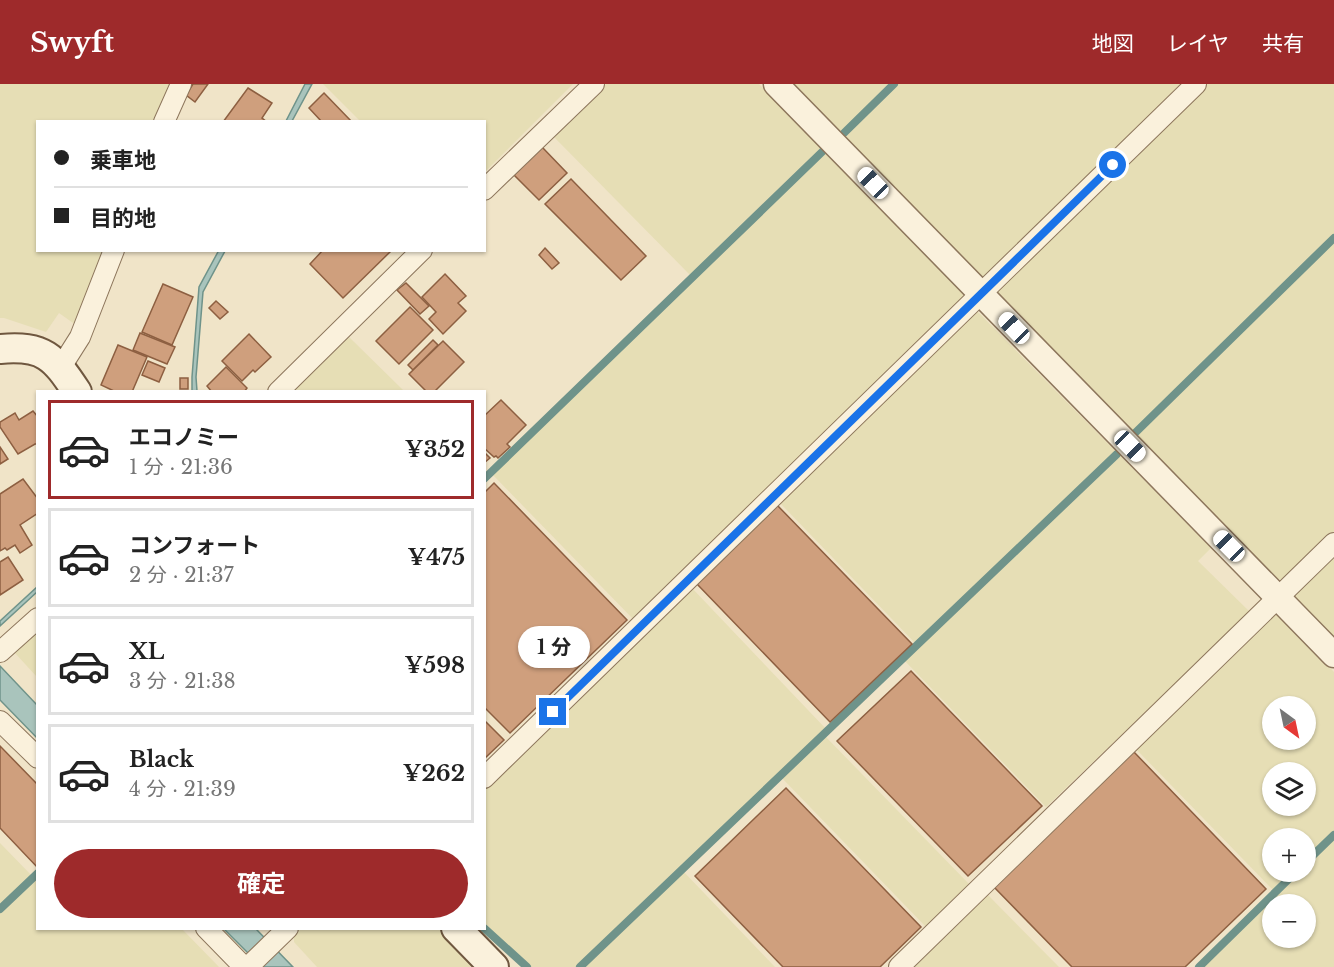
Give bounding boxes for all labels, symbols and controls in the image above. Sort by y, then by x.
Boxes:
text: Swyft [30,25,114,60]
text: 地図 [1092,31,1134,57]
text: レイヤ [1167,31,1229,57]
text: 共有 [1262,31,1304,57]
text: 乗車地 [90,147,156,174]
route start [1099,151,1126,178]
car [854,164,892,202]
text: 目的地 [90,205,156,232]
car [995,309,1033,347]
icon: car [57,423,111,477]
text: エコノミー [129,424,239,451]
car [1111,427,1149,465]
text: ¥352 [405,436,465,463]
text: 1 分 · 21:36 [129,455,233,479]
car [1210,527,1248,565]
icon: car [57,531,111,585]
text: コンフォート [129,532,260,559]
text: ¥475 [408,544,465,571]
text: 2 分 · 21:37 [129,563,234,587]
callout: 1 分 [517,625,589,667]
text: 1 分 [537,635,571,659]
text: XL [129,638,164,665]
icon: car [57,639,111,693]
text: ¥598 [404,652,465,679]
text: 3 分 · 21:38 [129,669,236,693]
north arrow [1262,696,1316,750]
map controls [1262,696,1316,948]
route end [539,698,566,725]
text: Black [129,746,194,773]
icon: car [57,747,111,801]
text: ¥262 [403,760,465,787]
button: layers [1262,762,1316,816]
text: 4 分 · 21:39 [129,777,236,801]
button: + [1262,828,1316,882]
button: 確定 [54,849,468,918]
button: − [1262,894,1316,948]

